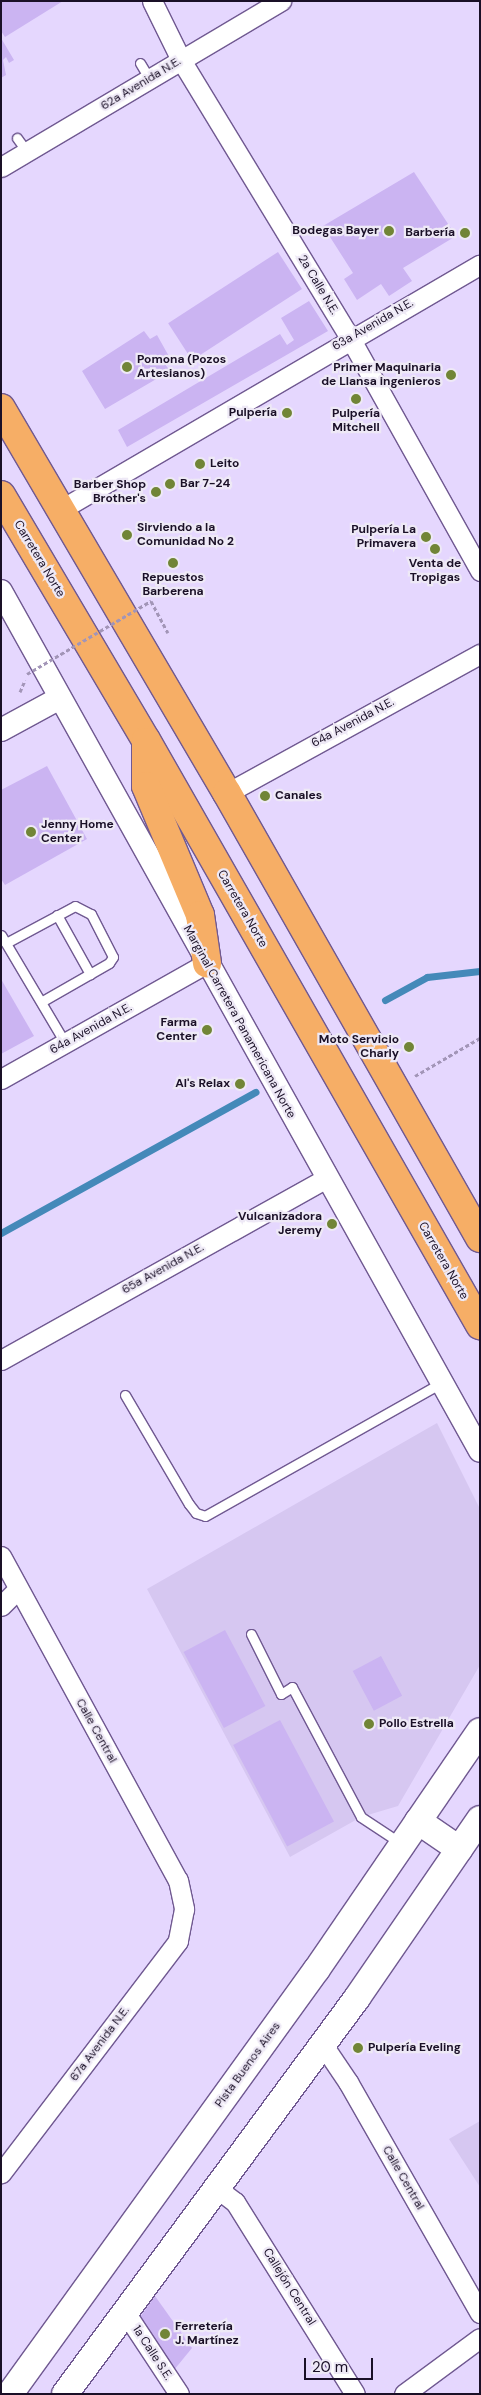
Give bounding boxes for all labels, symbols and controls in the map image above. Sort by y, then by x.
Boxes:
street label: 62a Avenida N.E. [98,54,184,114]
place label: Bodegas Bayer [292,224,379,238]
marker: Bodegas Bayer [383,225,395,237]
place label: Barbería [405,226,455,240]
marker: Barbería [459,227,471,239]
street label: 2a Calle N.E. [295,253,341,317]
street label: 63a Avenida N.E. [330,296,416,354]
place label: Pomona (Pozos Artesianos) [137,353,226,381]
marker: Pomona (Pozos Artesianos) [121,361,133,373]
place label: Primer Maquinaria de Llansa ingenieros [321,361,441,389]
marker: Primer Maquinaria de Llansa ingenieros [445,369,457,381]
marker: Pulpería Mitchell [350,393,362,405]
place label: Pulpería [229,406,277,420]
marker: Pulpería [281,407,293,419]
place label: Pulpería Mitchell [332,407,380,435]
place label: Leito [210,457,239,471]
marker: Leito [194,458,206,470]
place label: Bar 7-24 [180,477,230,491]
place label: Barber Shop Brother's [74,478,146,506]
marker: Bar 7-24 [164,478,176,490]
marker: Barber Shop Brother's [150,486,162,498]
street label: Carretera Norte [10,518,68,600]
place label: Sirviendo a la Comunidad No 2 [137,521,234,549]
place label: Pulpería La Primavera [351,523,416,551]
marker: Sirviendo a la Comunidad No 2 [121,529,133,541]
marker: Pulpería La Primavera [420,531,432,543]
marker: Venta de Tropigas [429,543,441,555]
marker: Repuestos Barberena [167,557,179,569]
place label: Venta de Tropigas [409,557,461,585]
place label: Repuestos Barberena [142,571,204,599]
street label: 64a Avenida N.E. [309,695,397,751]
place label: Canales [275,789,322,803]
marker: Canales [259,790,271,802]
place label: Jenny Home Center [41,818,114,846]
marker: Jenny Home Center [25,826,37,838]
street label: Carretera Norte [214,868,270,950]
street label: Marginal Carretera Panamericana Norte [180,923,298,1121]
street label: 64a Avenida N.E. [47,1001,135,1057]
place label: Farma Center [156,1016,197,1044]
marker: Farma Center [201,1024,213,1036]
place label: Moto Servicio Charly [319,1033,399,1061]
marker: Moto Servicio Charly [403,1041,415,1053]
place label: Al's Relax [175,1077,230,1091]
marker: Al's Relax [234,1078,246,1090]
place label: Vulcanizadora Jeremy [238,1210,322,1238]
marker: Vulcanizadora Jeremy [326,1218,338,1230]
street label: Carretera Norte [415,1220,471,1302]
street label: 65a Avenida N.E. [120,1241,206,1297]
street label: Calle Central [72,1696,120,1766]
place label: Pollo Estrella [379,1717,454,1731]
marker: Pollo Estrella [363,1718,375,1730]
street label: 67a Avenida N.E. [67,2004,133,2084]
street label: Pista Buenos Aires [212,2019,284,2111]
place label: Pulpería Eveling [368,2041,461,2055]
marker: Pulpería Eveling [352,2042,364,2054]
street label: Calle Central [379,2144,427,2212]
street label: Callejón Central [260,2246,318,2328]
place label: Ferretería J. Martínez [175,2320,239,2348]
street label: 1a Calle S.E. [129,2323,175,2383]
marker: Ferretería J. Martínez [159,2328,171,2340]
scale bar [306,2348,375,2380]
text: 20 m [312,2357,348,2377]

